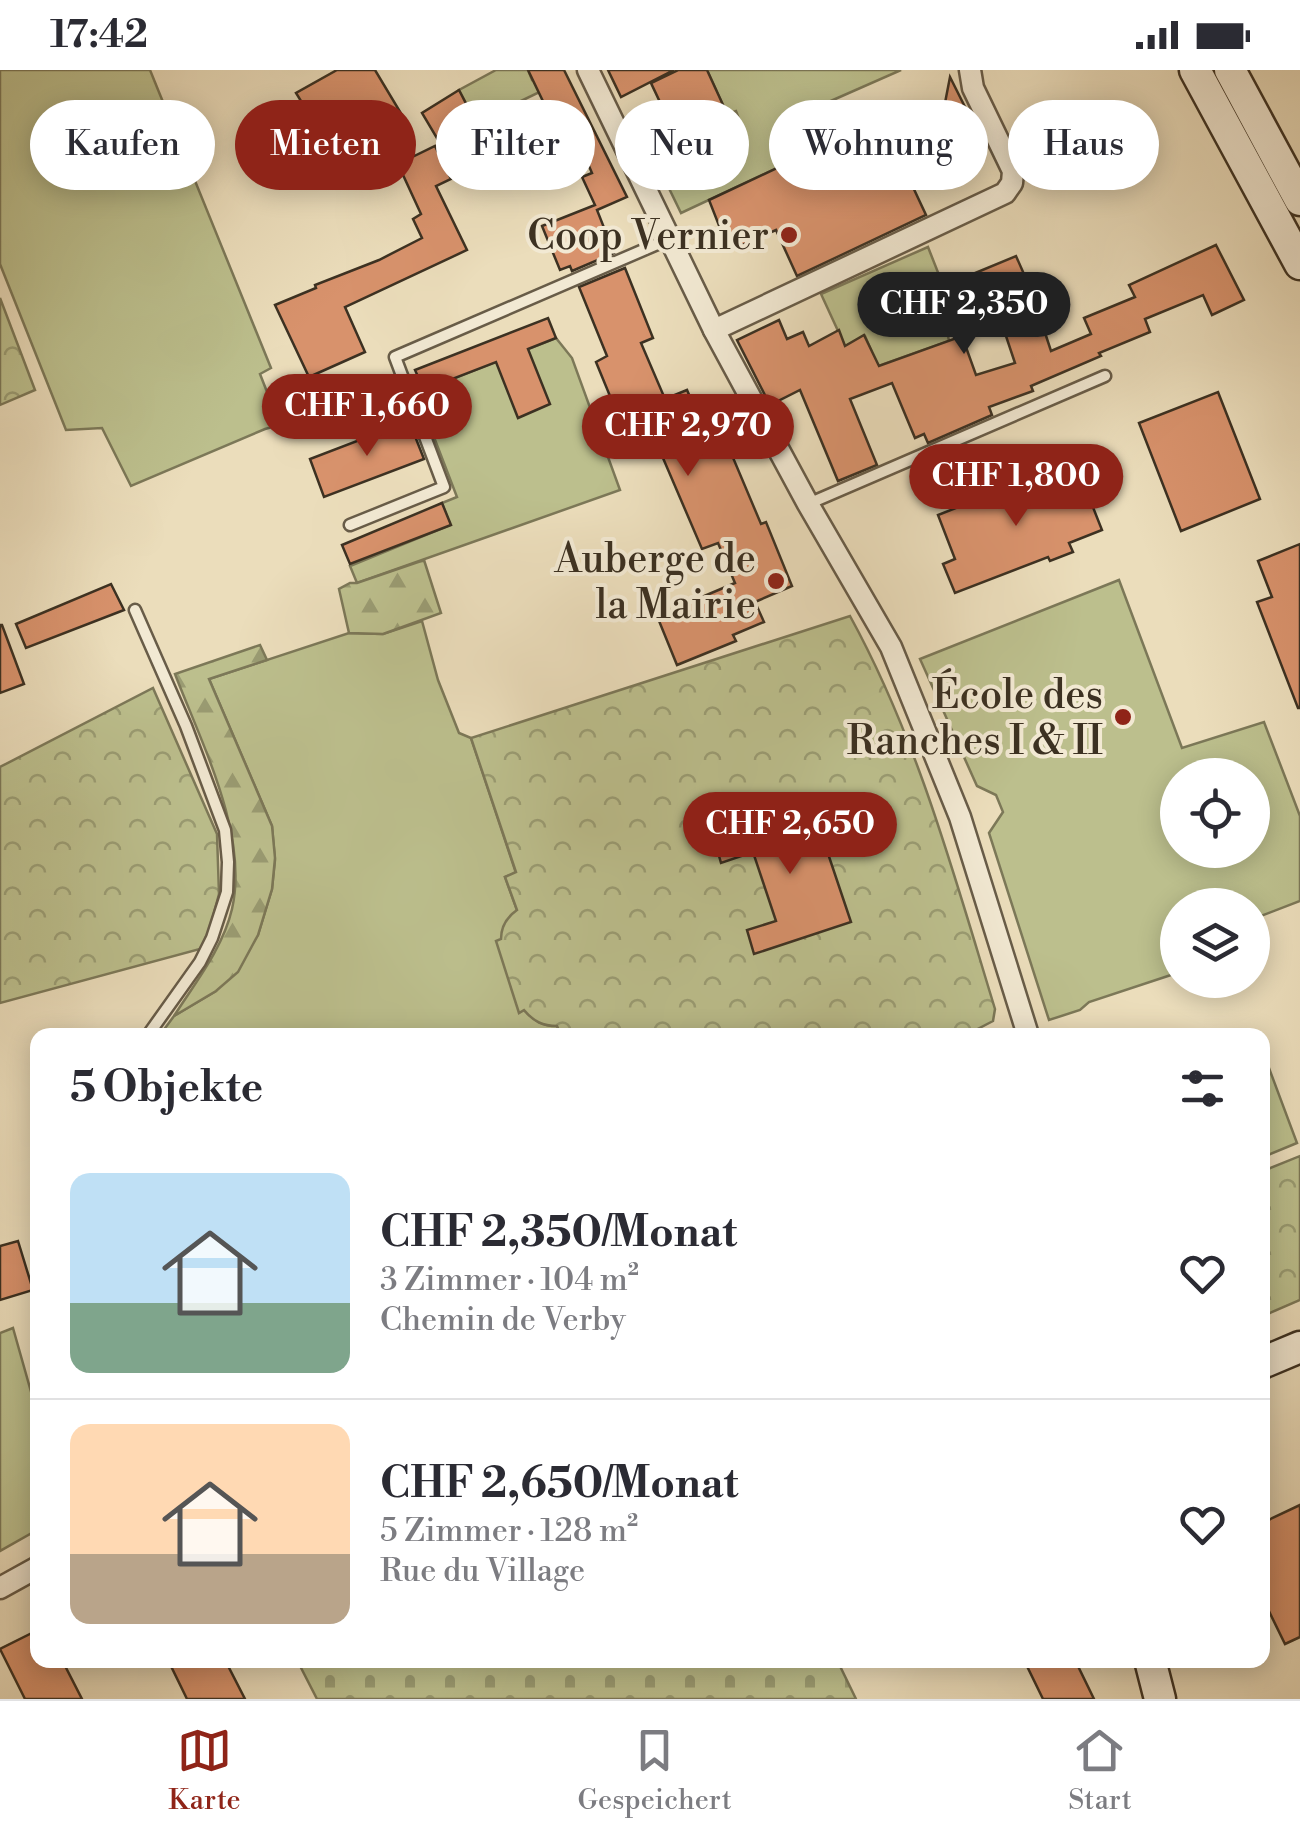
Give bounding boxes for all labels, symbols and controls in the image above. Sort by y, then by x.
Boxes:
text: 17:42 [50,12,148,59]
chip: Kaufen [30,100,215,190]
chip: Mieten [235,100,416,190]
chip: Filter [436,100,595,190]
chip: Neu [615,100,749,190]
chip: Wohnung [769,100,988,190]
chip: Haus [1008,100,1159,190]
place label: Coop Vernier [527,212,769,262]
marker: Coop Vernier [778,224,800,246]
pin: CHF 2,350 [850,272,1078,357]
text: CHF 2,350 [879,284,1049,324]
pin: CHF 1,660 [253,374,481,459]
text: CHF 1,660 [284,386,450,426]
pin: CHF 2,970 [574,394,802,479]
text: CHF 2,970 [604,406,772,446]
pin: CHF 1,800 [902,444,1130,529]
text: CHF 1,800 [931,456,1101,496]
place label: Auberge de la Mairie [554,535,756,631]
marker: Auberge de la Mairie [765,570,787,592]
place label: École des Ranches I & II [847,668,1103,767]
marker: École des Ranches I & II [1112,706,1134,728]
map controls [1160,758,1270,998]
button: locate [1160,758,1270,868]
pin: CHF 2,650 [676,792,904,877]
text: CHF 2,650 [705,804,875,844]
button: layers [1160,888,1270,998]
icon: filters [1175,1061,1230,1116]
text: 5 Objekte [70,1062,263,1115]
text: CHF 2,350/Monat [380,1207,737,1260]
icon: home [150,1213,270,1333]
icon: heart [1175,1246,1230,1301]
text: 3 Zimmer · 104 m² [380,1260,639,1300]
text: Chemin de Verby [380,1300,626,1340]
text: CHF 2,650/Monat [380,1458,738,1511]
icon: home [150,1464,270,1584]
icon: heart [1175,1497,1230,1552]
text: 5 Zimmer · 128 m² [380,1511,638,1551]
text: Rue du Village [380,1551,585,1591]
tab: Karte [168,1723,241,1818]
tab: Gespeichert [577,1723,732,1818]
tab: Start [1068,1723,1132,1818]

